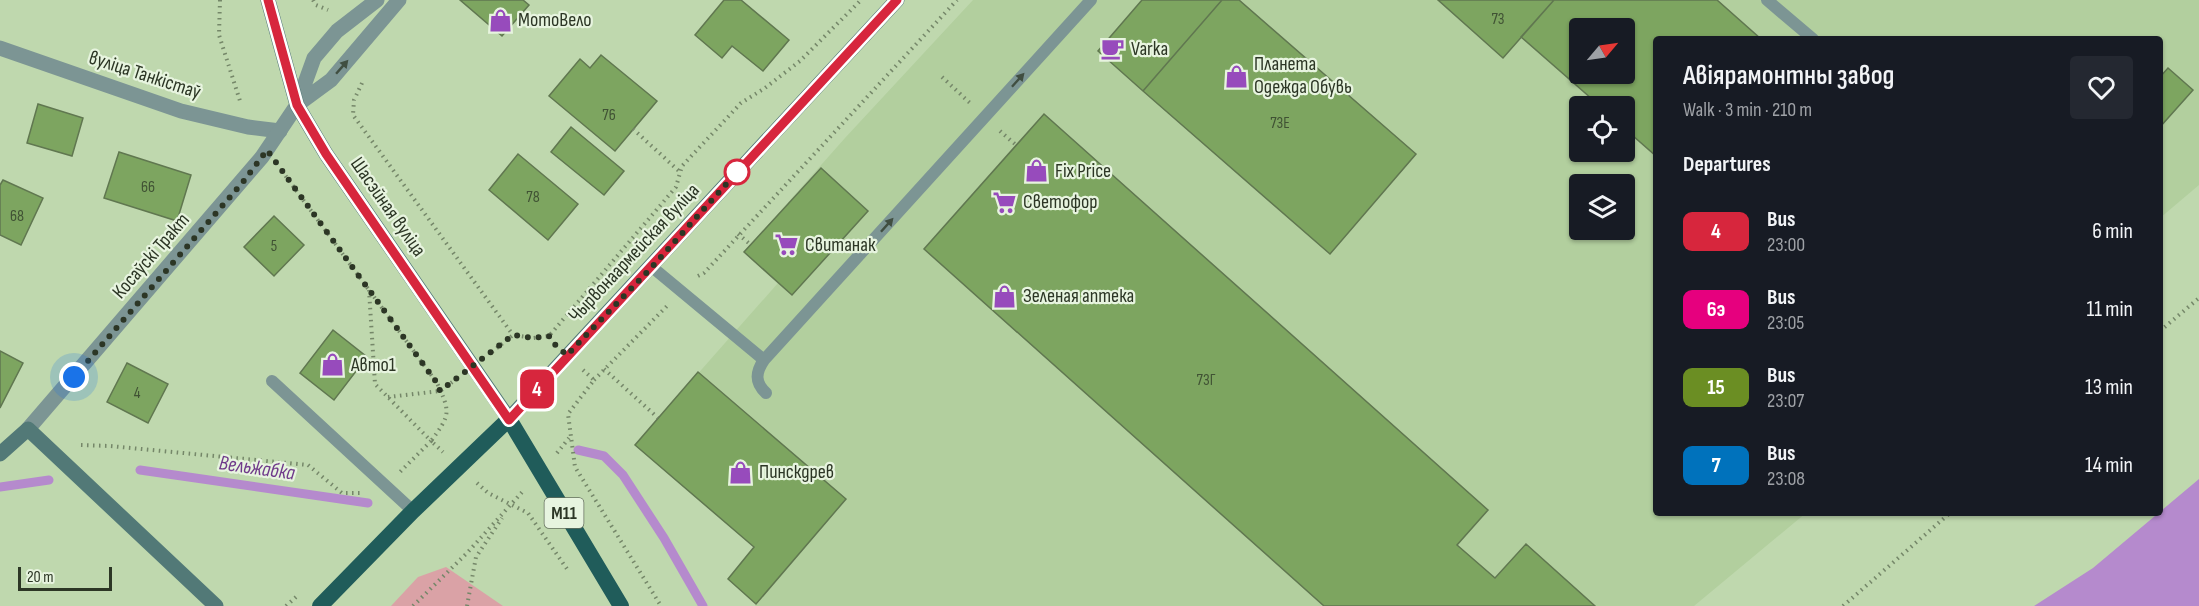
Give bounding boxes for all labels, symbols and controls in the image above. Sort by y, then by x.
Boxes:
shop icon: МотоВело [487,7,513,33]
place label: МотоВело [518,8,592,32]
house number: 73 [1491,10,1505,29]
north arrow [1569,18,1635,84]
map controls [1569,18,1635,240]
cafe icon: Varka [1100,36,1126,62]
place label: Varka [1131,37,1168,61]
street label: вуліца Танкістаў [86,46,204,104]
place label: Планета Одежда Обувь [1254,52,1352,99]
button: heart [2070,56,2133,119]
one-way arrow [335,59,348,75]
text: Авіярамонтны завод [1683,59,1895,92]
shop icon: Планета Одежда Обувь [1223,63,1249,89]
one-way arrow [1011,73,1025,88]
button: locate [1569,96,1635,162]
text: Walk · 3 min · 210 m [1683,98,1812,122]
house number: 76 [602,106,616,125]
house number: 73Е [1270,114,1290,133]
text: Departures [1683,151,1771,178]
street label: Шасэйная вуліца [345,153,431,261]
shop icon: Fix Price [1024,158,1050,184]
unlabelled marker [724,159,750,185]
place label: Fix Price [1055,159,1111,183]
button: layers [1569,174,1635,240]
house number: 66 [141,178,155,197]
street label: Чырвонаармейская вуліца [563,179,705,327]
house number: 78 [526,188,540,207]
supermarket icon: Светофор [992,189,1018,215]
place label: Светофор [1023,190,1098,214]
text: Bus [1767,206,1796,233]
house number: 68 [10,207,24,226]
street label: Косаўскі Тракт [107,208,195,304]
one-way arrow [880,218,893,233]
text: 6 min [2092,218,2133,245]
text: 4 [1711,219,1721,244]
supermarket icon: Свитанак [774,232,800,258]
place label: Свитанак [805,233,876,257]
text: 23:00 [1767,233,1805,257]
house number: 5 [271,237,277,256]
shop icon: Зеленая аптека [992,283,1018,309]
place label: Зеленая аптека [1023,284,1134,308]
text: Bus [1767,284,1796,311]
text: 11 min [2086,296,2133,323]
text: 6э [1707,297,1725,322]
text: 23:05 [1767,311,1804,335]
shop icon: Авто1 [320,352,346,378]
place label: Авто1 [350,353,396,377]
your location [59,362,89,392]
text: Bus [1767,362,1796,389]
line badge: 4 [518,370,556,408]
house number: 73Г [1197,371,1216,390]
text: 13 min [2085,374,2133,401]
text: 15 [1707,375,1725,400]
text: 4 [532,377,542,402]
house number: 4 [134,384,141,403]
text: 23:07 [1767,389,1804,413]
text: Bus [1767,440,1796,467]
water label: Вельжабка [217,450,297,486]
text: 14 min [2085,452,2133,479]
text: 7 [1711,453,1721,478]
shop icon: Пинскдрев [728,459,754,485]
place label: Пинскдрев [759,460,834,484]
text: 23:08 [1767,467,1805,491]
road number: М11 [544,498,584,528]
scale bar [18,564,112,592]
text: 20 m [27,568,54,587]

